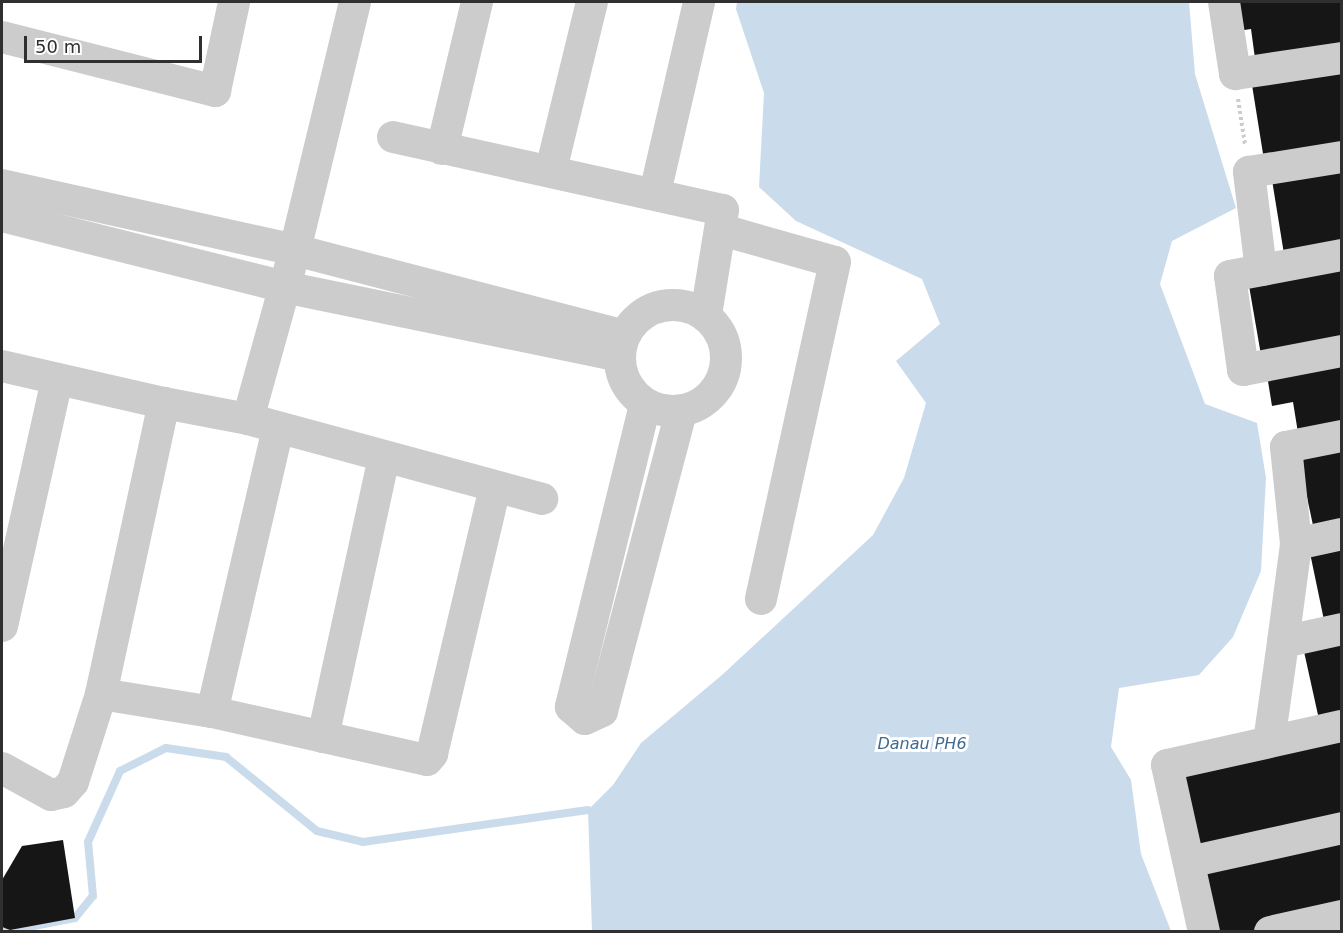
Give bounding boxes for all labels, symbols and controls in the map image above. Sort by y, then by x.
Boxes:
scale bar [27,24,206,62]
text: 50 m [35,36,81,57]
water label: Danau PH6 [877,734,967,754]

